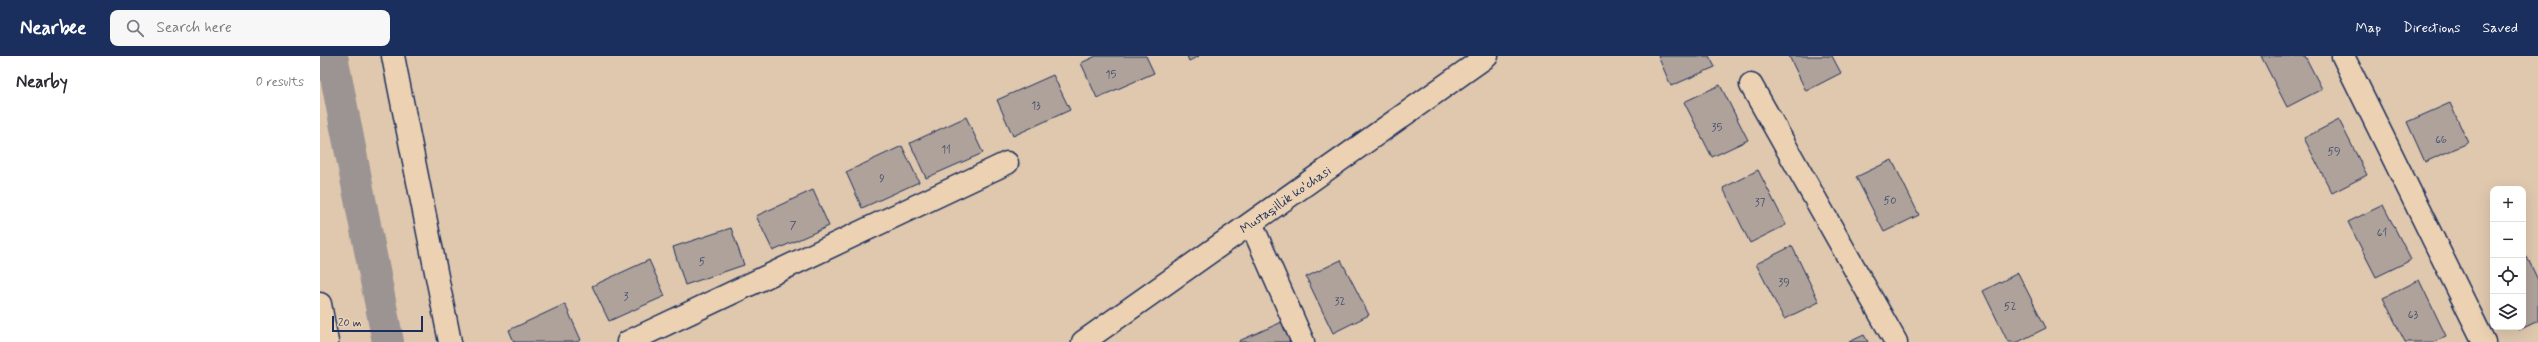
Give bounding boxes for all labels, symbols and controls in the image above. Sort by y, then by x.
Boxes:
search box [110,10,390,46]
text: Nearbee [20,16,86,41]
icon: search [124,17,146,39]
text: Search here [156,18,232,38]
text: Map [2355,19,2381,37]
text: Directions [2403,19,2461,37]
text: Saved [2483,19,2518,37]
house number: 15 [1106,68,1117,82]
text: Nearby [16,71,68,93]
text: 0 results [256,74,304,91]
house number: 13 [1031,99,1041,113]
house number: 35 [1712,121,1723,135]
house number: 66 [2435,133,2447,147]
house number: 11 [941,143,951,157]
house number: 59 [2327,145,2341,159]
street label: Mustaqillik ko'chasi [1237,162,1335,238]
house number: 9 [879,172,885,186]
map controls [2490,186,2526,330]
button: + [2490,186,2526,222]
house number: 50 [1884,194,1896,208]
house number: 37 [1755,196,1766,210]
house number: 7 [790,219,797,233]
button: − [2490,222,2526,258]
house number: 61 [2377,226,2387,240]
house number: 5 [699,255,706,269]
button: locate [2490,258,2526,294]
house number: 39 [1778,276,1790,290]
house number: 3 [624,290,629,304]
button: layers [2490,294,2526,330]
house number: 32 [1335,295,1346,309]
house number: 52 [2004,300,2016,314]
house number: 63 [2408,308,2418,322]
scale bar [332,314,423,333]
text: 20 m [338,316,361,330]

